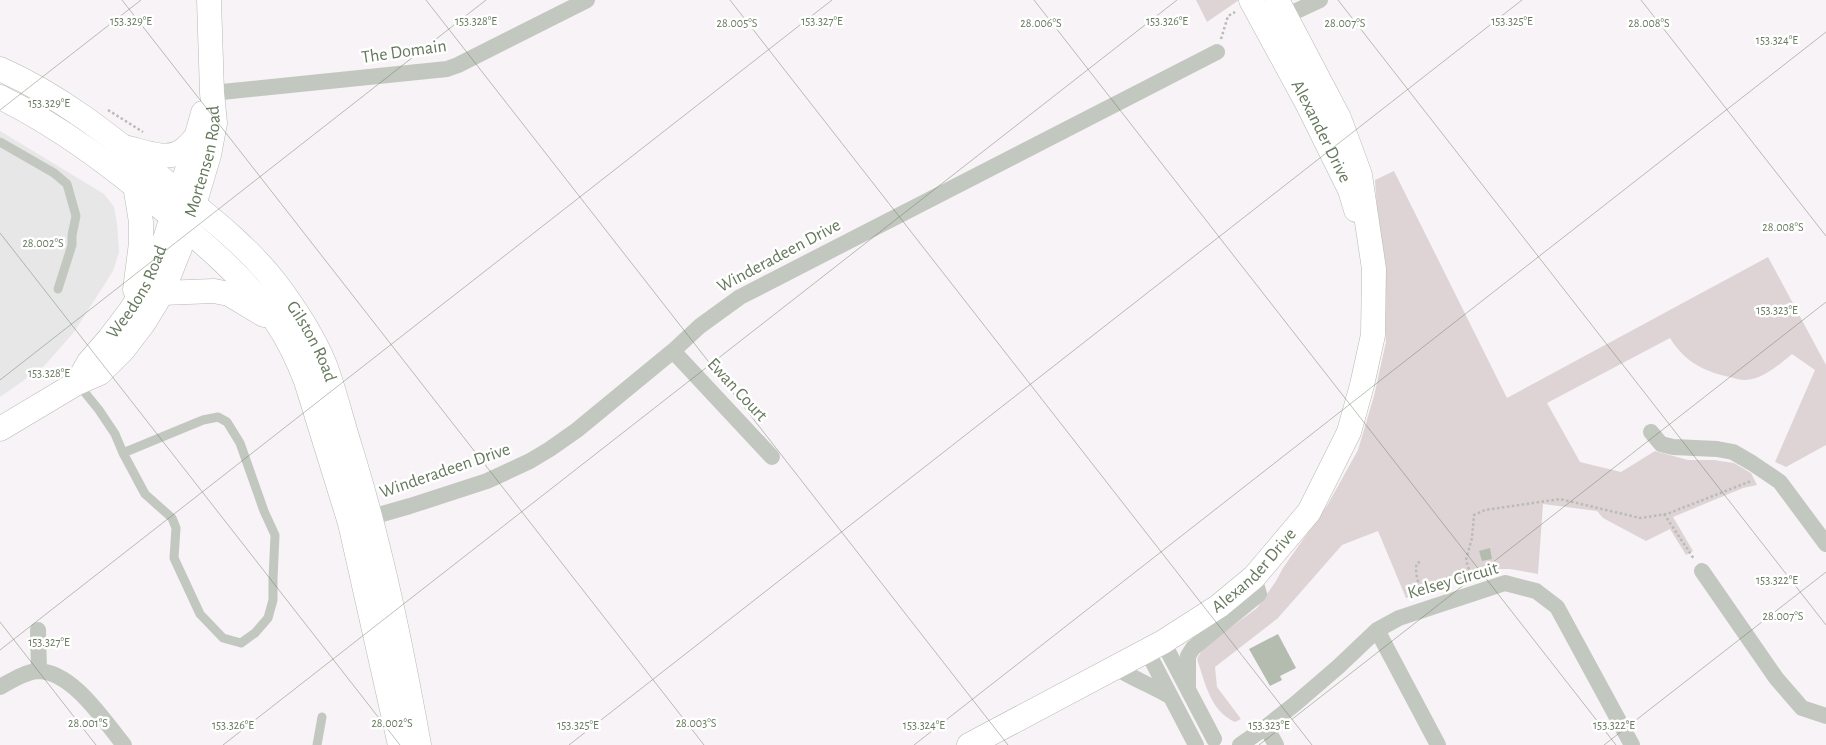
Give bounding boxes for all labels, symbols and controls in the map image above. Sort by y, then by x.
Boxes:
text: 153.329°E [110,15,152,27]
text: 153.328°E [455,15,497,27]
text: 153.327°E [801,15,843,27]
text: 153.326°E [1146,15,1188,27]
text: 153.325°E [1491,15,1533,27]
text: 28.005°S [717,17,758,29]
text: 28.006°S [1020,17,1062,29]
text: 28.007°S [1325,17,1366,29]
text: 28.008°S [1628,17,1670,29]
text: 153.324°E [1756,34,1798,46]
street label: The Domain [360,37,448,67]
street label: Alexander Drive [1288,77,1354,186]
text: 153.329°E [28,97,70,109]
street label: Mortensen Road [182,105,224,220]
street label: Winderadeen Drive [714,216,844,296]
text: 28.008°S [1762,221,1804,233]
text: 28.002°S [22,237,64,249]
street label: Weedons Road [104,243,170,342]
street label: Gilston Road [283,298,339,384]
text: 153.323°E [1756,304,1798,316]
street label: Ewan Court [704,355,771,425]
text: 153.328°E [28,367,70,379]
street label: Winderadeen Drive [377,440,513,502]
street label: Alexander Drive [1209,525,1300,617]
street label: Kelsey Circuit [1406,559,1501,603]
text: 153.322°E [1756,574,1798,586]
text: 28.007°S [1763,610,1804,622]
text: 153.327°E [28,636,70,648]
text: 28.001°S [68,717,108,729]
text: 28.002°S [371,717,413,729]
text: 28.003°S [676,717,717,729]
text: 153.326°E [212,719,254,731]
text: 153.325°E [557,719,599,731]
text: 153.324°E [903,719,945,731]
text: 153.323°E [1248,719,1290,731]
text: 153.322°E [1593,719,1635,731]

